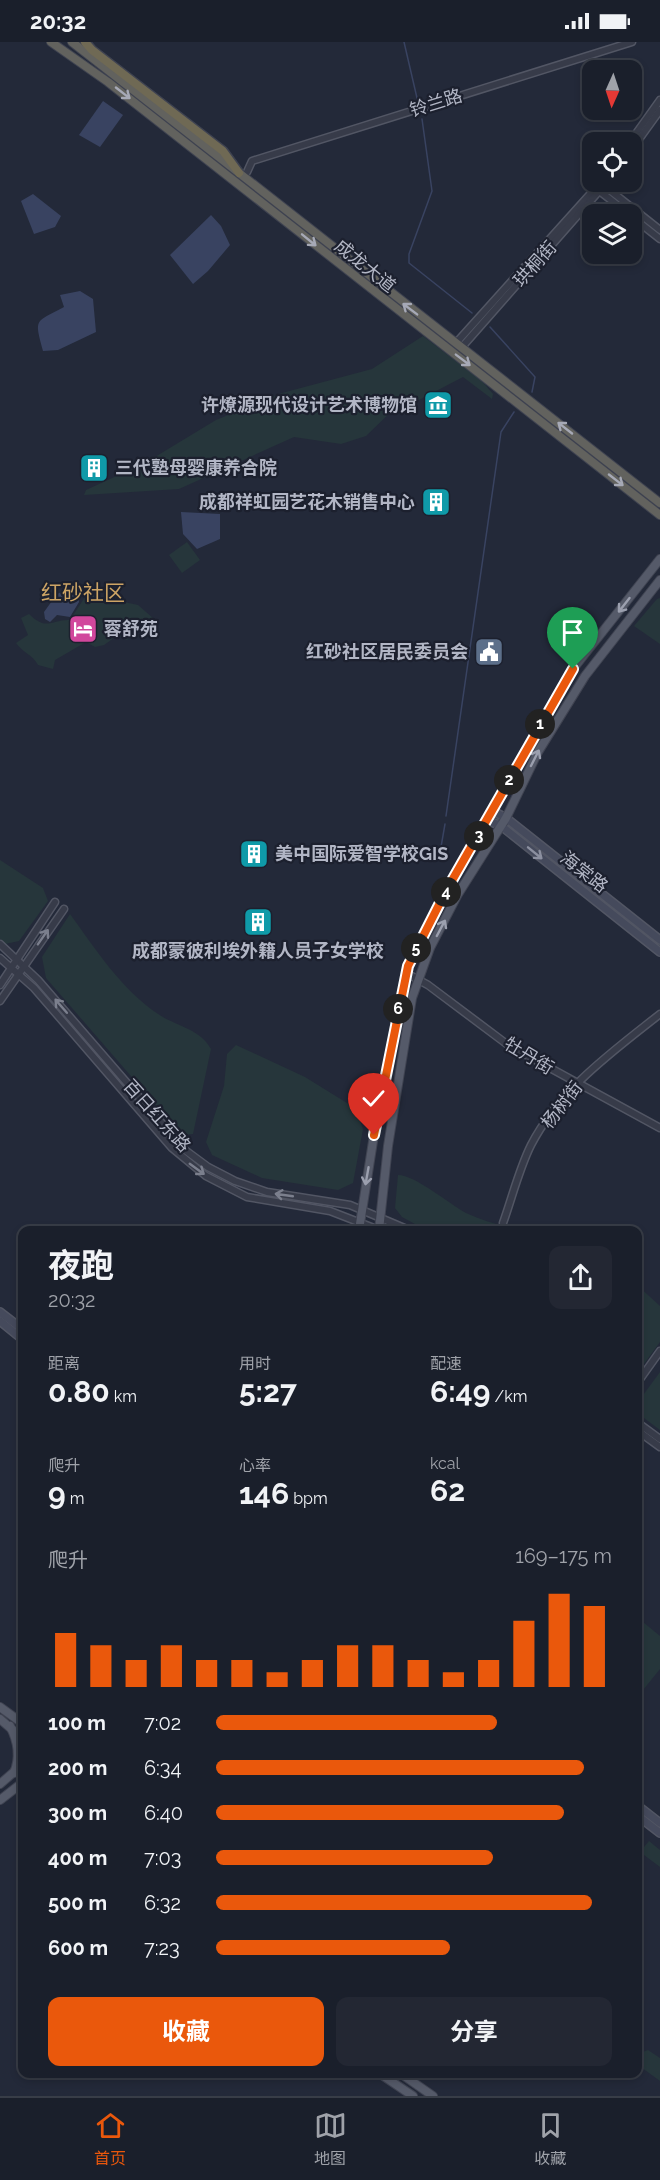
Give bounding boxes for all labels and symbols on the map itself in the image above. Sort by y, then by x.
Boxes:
north arrow [582,60,642,120]
street label: 铃兰路 [407,85,465,120]
one-way arrow [115,87,131,100]
one-way arrow [301,233,317,246]
street label: 成龙大道 [331,235,400,296]
street label: 珙桐街 [509,237,560,291]
one-way arrow [403,302,419,315]
one-way arrow [454,354,470,367]
museum icon: 许燎源现代设计艺术博物馆 [422,389,454,421]
place label: 许燎源现代设计艺术博物馆 [201,394,417,415]
one-way arrow [557,421,573,434]
building icon: 三代塾母婴康养合院 [78,452,110,484]
place label: 三代塾母婴康养合院 [115,457,277,478]
one-way arrow [608,474,624,487]
building icon: 成都祥虹园艺花木销售中心 [420,486,452,518]
place label: 成都祥虹园艺花木销售中心 [199,491,415,512]
district label: 红砂社区 [41,580,125,605]
one-way arrow [617,597,630,613]
pin [547,607,598,669]
hotel icon: 蓉舒苑 [67,613,99,645]
place label: 蓉舒苑 [103,618,158,639]
public building icon: 红砂社区居民委员会 [473,636,505,668]
place label: 红砂社区居民委员会 [306,641,468,662]
pin: 1 [525,709,555,739]
one-way arrow [530,749,542,767]
pin: 2 [494,765,524,795]
pin: 3 [464,821,494,851]
building icon: 美中国际爱智学校GIS [238,838,270,870]
place label: 美中国际爱智学校GIS [275,843,448,864]
one-way arrow [527,846,543,859]
street label: 海棠路 [557,847,612,897]
pin: 4 [431,877,461,907]
building icon: 成都蒙彼利埃外籍人员子女学校 [242,906,274,938]
one-way arrow [435,920,447,937]
one-way arrow [37,930,49,946]
pin: 5 [401,933,431,963]
place label: 成都蒙彼利埃外籍人员子女学校 [132,940,384,961]
pin: 6 [383,994,413,1024]
one-way arrow [54,999,68,1014]
street label: 牡丹街 [501,1033,558,1078]
pin [348,1073,399,1135]
street label: 百日红东路 [119,1075,195,1156]
street label: 杨树街 [537,1077,587,1132]
one-way arrow [188,1163,204,1176]
one-way arrow [361,1166,372,1186]
one-way arrow [275,1189,295,1200]

